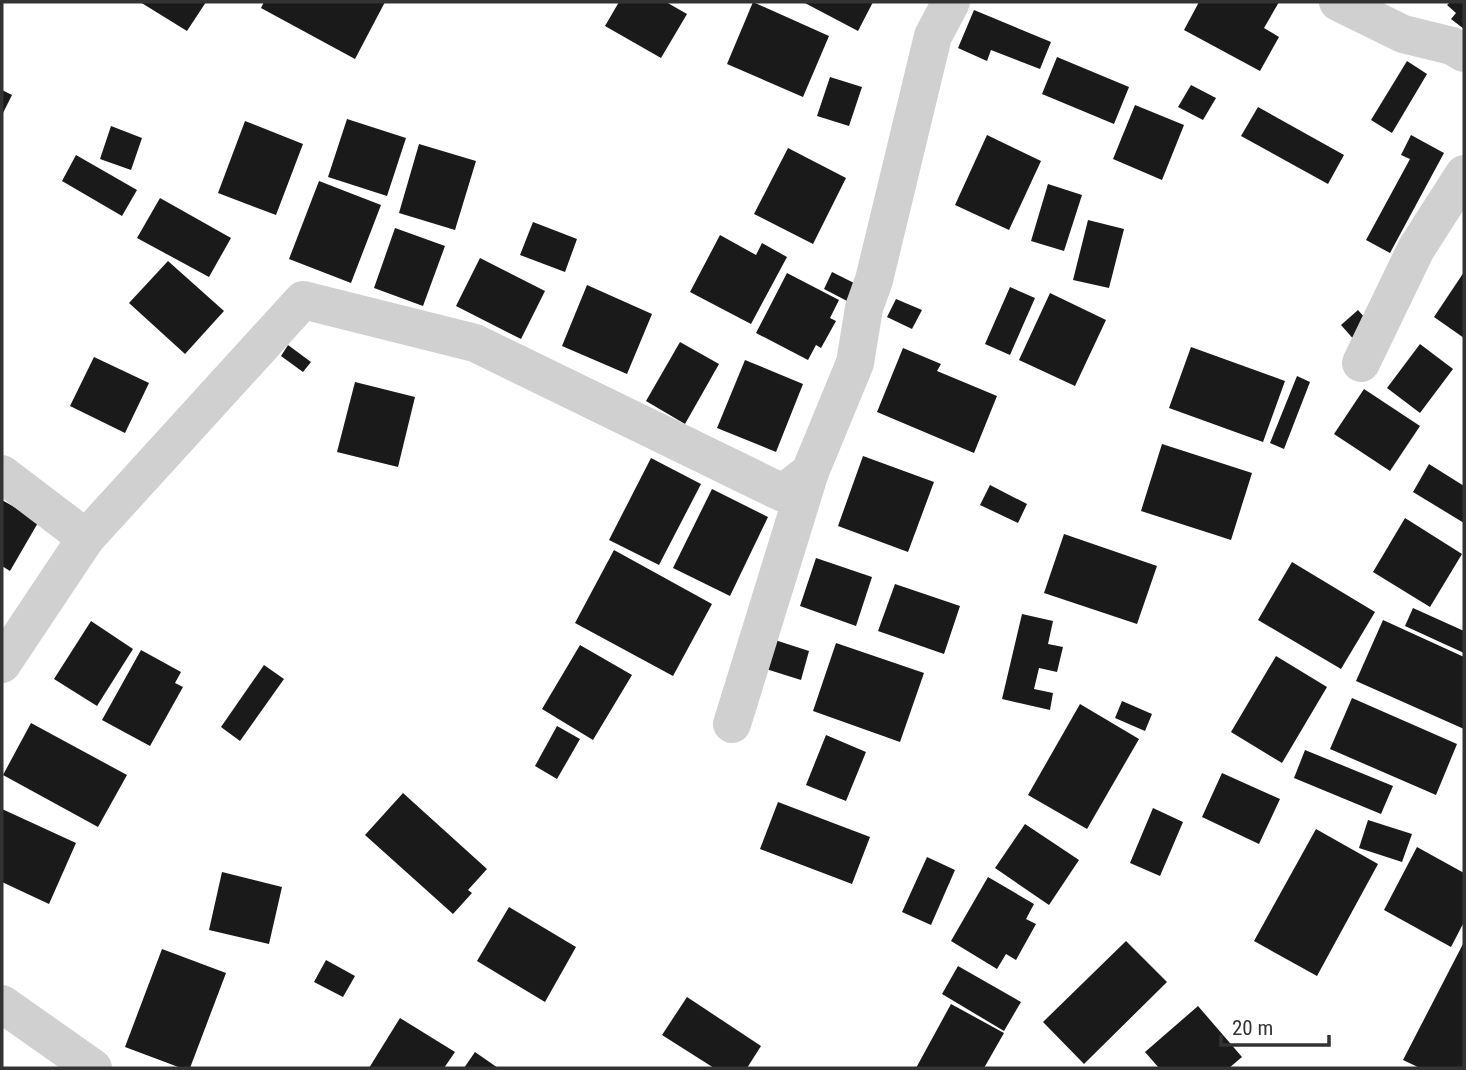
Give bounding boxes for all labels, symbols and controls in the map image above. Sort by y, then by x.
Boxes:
scale bar [1221,1004,1330,1048]
text: 20 m [1232,1016,1273,1040]

